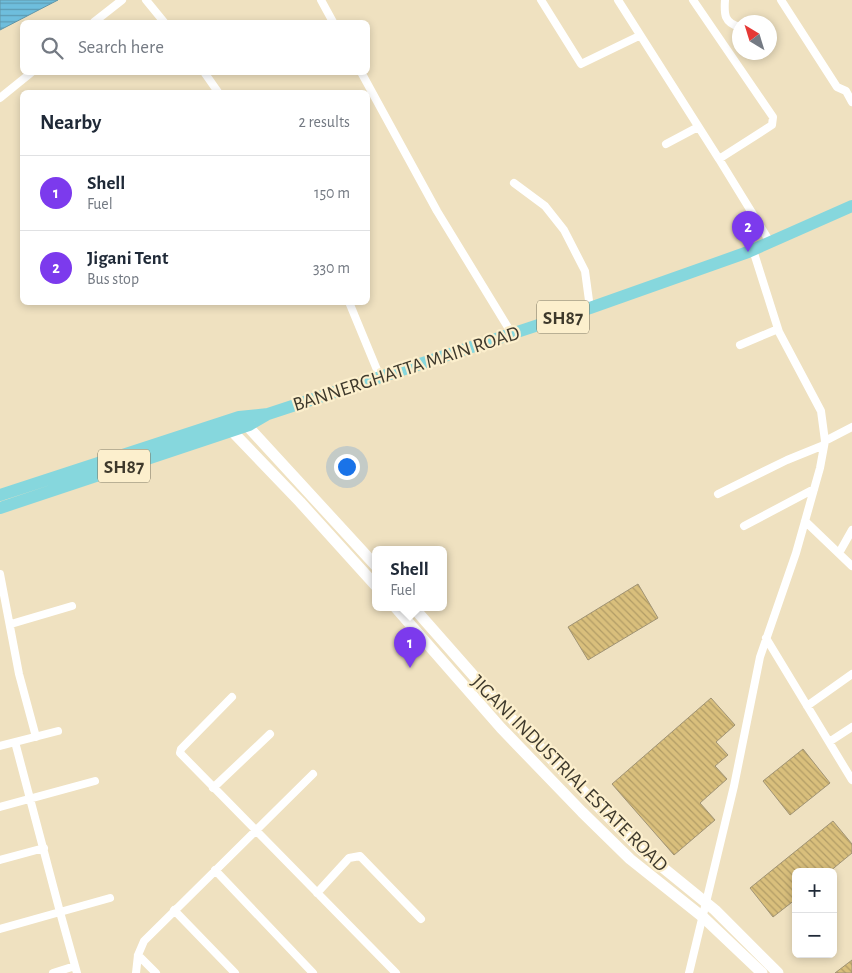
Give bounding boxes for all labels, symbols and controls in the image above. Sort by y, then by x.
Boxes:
north arrow [732,15,777,60]
search box [20,20,370,75]
icon: search [38,34,66,62]
text: Search here [78,38,164,57]
text: Nearby [40,112,101,133]
text: 2 results [298,114,350,130]
text: Shell [87,174,125,193]
text: 1 [53,185,59,201]
text: 150 m [314,185,350,201]
text: Fuel [87,196,113,212]
pin: 2 [732,211,764,252]
text: Jigani Tent [87,249,168,268]
text: 2 [52,260,60,276]
text: 330 m [313,260,350,276]
text: Bus stop [87,271,139,287]
road number: SH87 [537,300,589,334]
street label: BANNERGHATTA MAIN ROAD [290,323,522,415]
road number: SH87 [98,450,150,482]
your location [334,454,360,480]
popup [372,546,447,611]
text: Shell [390,560,429,579]
text: Fuel [390,582,416,598]
pin: 1 [394,627,426,668]
street label: JIGANI INDUSTRIAL ESTATE ROAD [467,672,671,876]
map controls [792,868,837,958]
button: + [792,868,837,913]
button: − [792,913,837,958]

